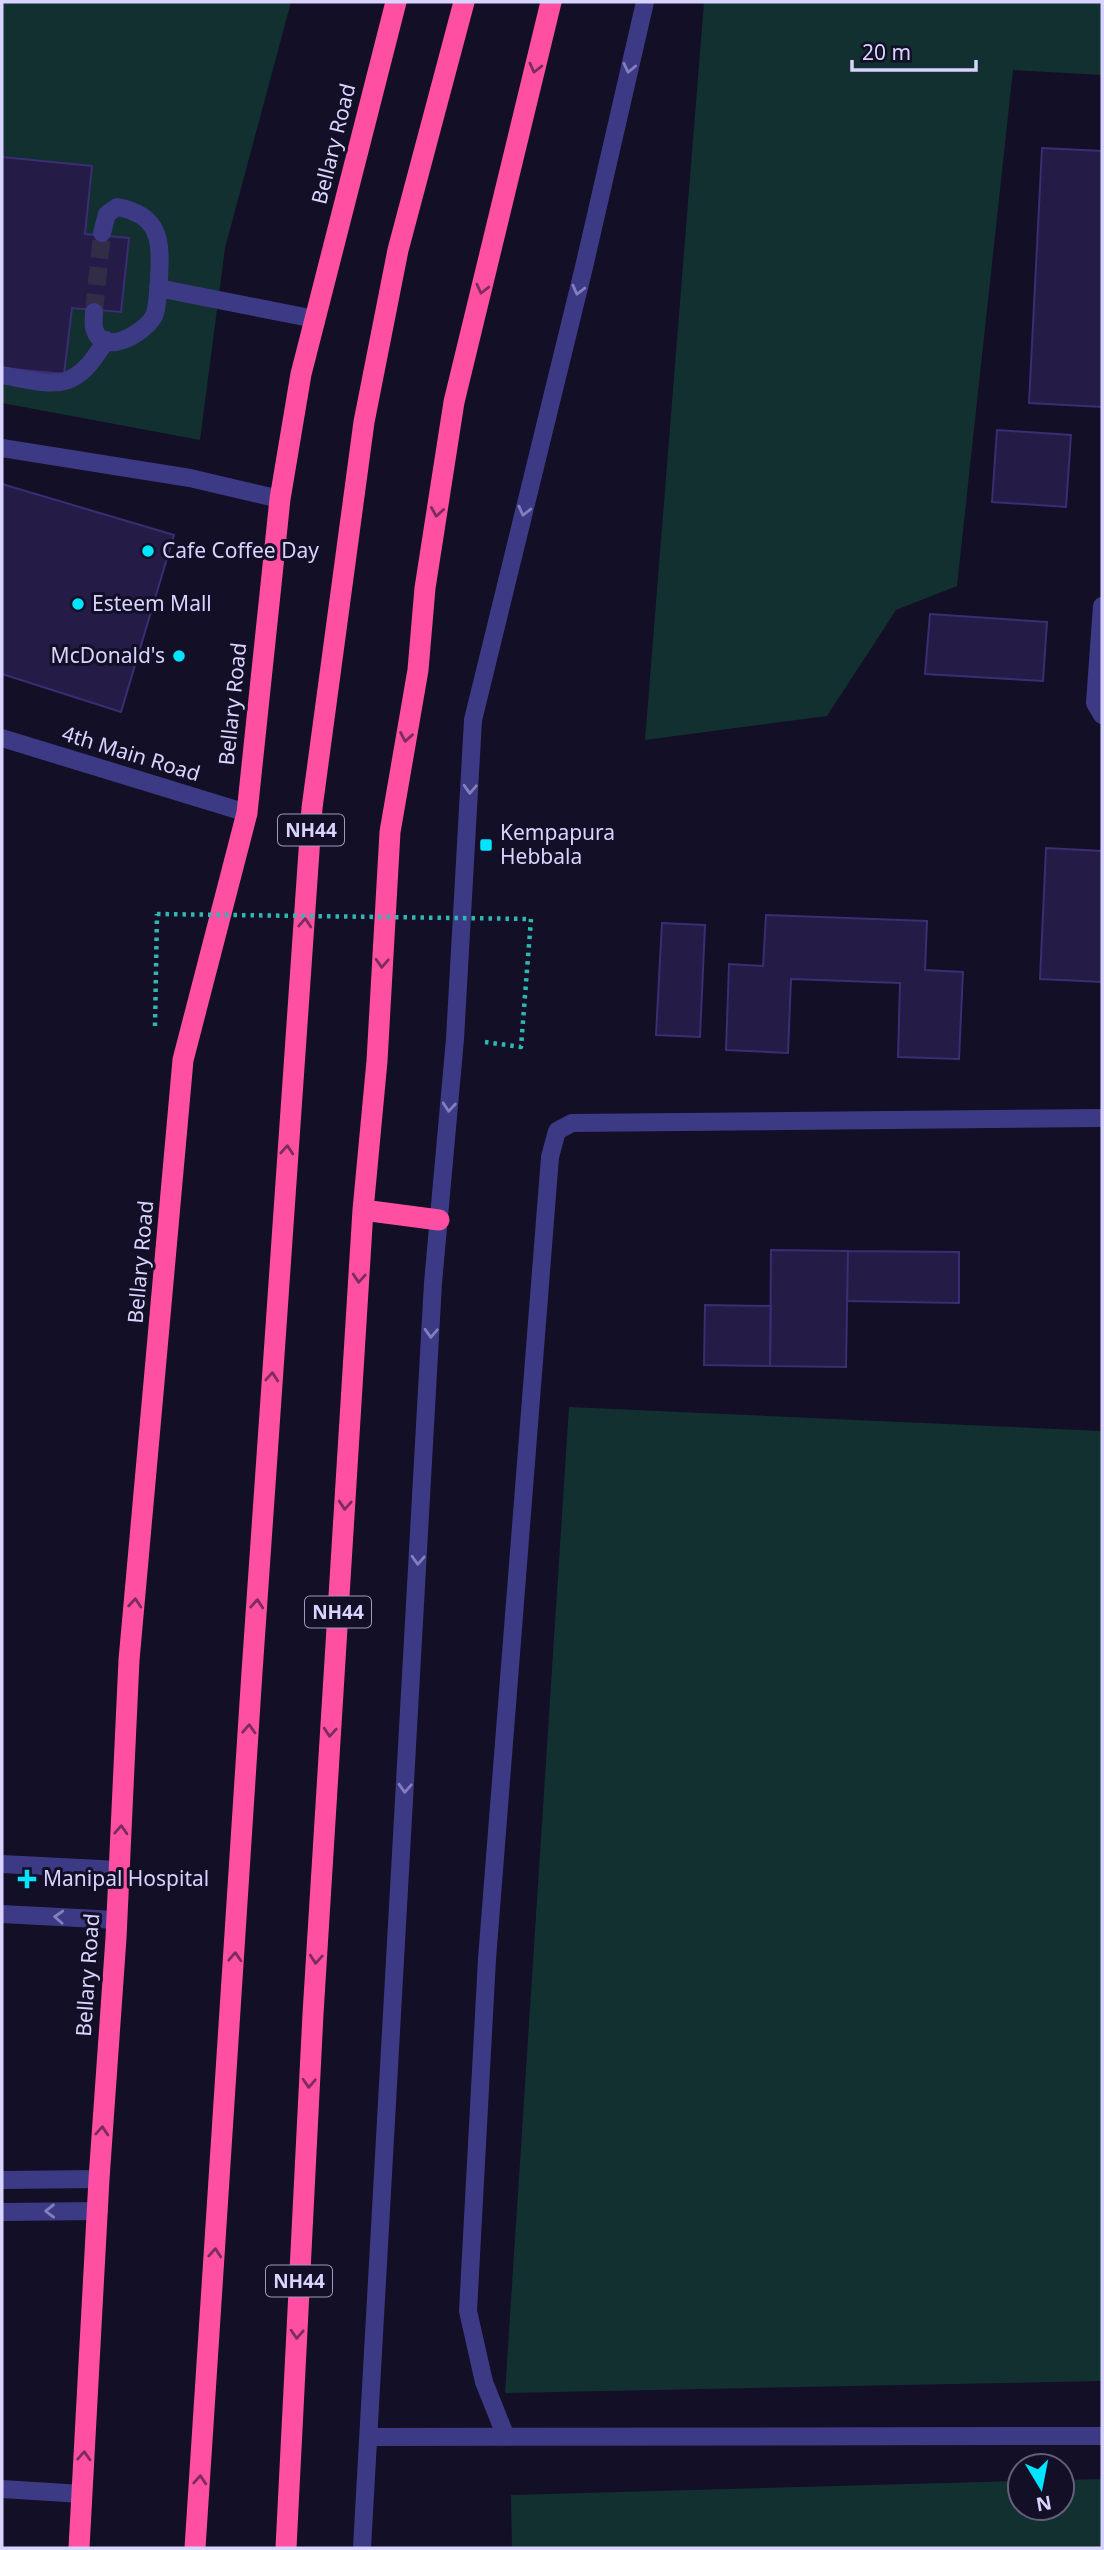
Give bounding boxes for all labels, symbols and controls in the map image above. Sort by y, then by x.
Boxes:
scale bar [852,28,976,72]
text: 20 m [862,38,911,66]
one-way arrow [529,62,543,74]
one-way arrow [623,62,638,74]
street label: Bellary Road [305,80,362,207]
one-way arrow [476,283,490,295]
one-way arrow [572,284,586,296]
one-way arrow [518,505,532,517]
one-way arrow [430,506,445,518]
place label: Cafe Coffee Day [162,536,319,564]
marker: Cafe Coffee Day [140,543,156,559]
place label: Esteem Mall [92,589,212,617]
marker: Esteem Mall [70,596,86,612]
place label: McDonald's [51,641,165,669]
street label: Bellary Road [212,641,252,767]
marker: McDonald's [171,648,187,664]
street label: 4th Main Road [59,719,204,787]
one-way arrow [400,731,415,743]
one-way arrow [462,783,477,794]
road number: NH44 [278,814,344,846]
place label: Kempapura Hebbala [500,818,615,870]
marker: Kempapura Hebbala [478,837,494,853]
one-way arrow [297,918,312,929]
one-way arrow [375,958,390,969]
one-way arrow [442,1101,457,1112]
one-way arrow [280,1144,295,1155]
street label: Bellary Road [121,1199,159,1325]
one-way arrow [352,1273,367,1284]
one-way arrow [423,1328,438,1339]
one-way arrow [265,1371,280,1382]
one-way arrow [337,1500,352,1511]
one-way arrow [411,1555,426,1566]
road number: NH44 [305,1596,371,1628]
one-way arrow [127,1597,142,1609]
one-way arrow [249,1598,264,1609]
one-way arrow [241,1724,256,1735]
one-way arrow [323,1727,338,1738]
one-way arrow [398,1782,413,1793]
one-way arrow [114,1825,129,1836]
place label: Manipal Hospital [43,1864,209,1892]
marker: Manipal Hospital [17,1869,37,1889]
one-way arrow [53,1909,64,1924]
street label: Bellary Road [69,1912,105,2037]
one-way arrow [227,1951,242,1962]
one-way arrow [309,1954,324,1965]
one-way arrow [302,2077,317,2088]
one-way arrow [95,2125,110,2136]
one-way arrow [44,2203,55,2219]
one-way arrow [208,2247,223,2258]
road number: NH44 [266,2266,332,2296]
one-way arrow [289,2329,304,2340]
one-way arrow [77,2450,92,2461]
north arrow [1006,2452,1076,2522]
one-way arrow [192,2474,207,2485]
text: N [1034,2490,1054,2518]

